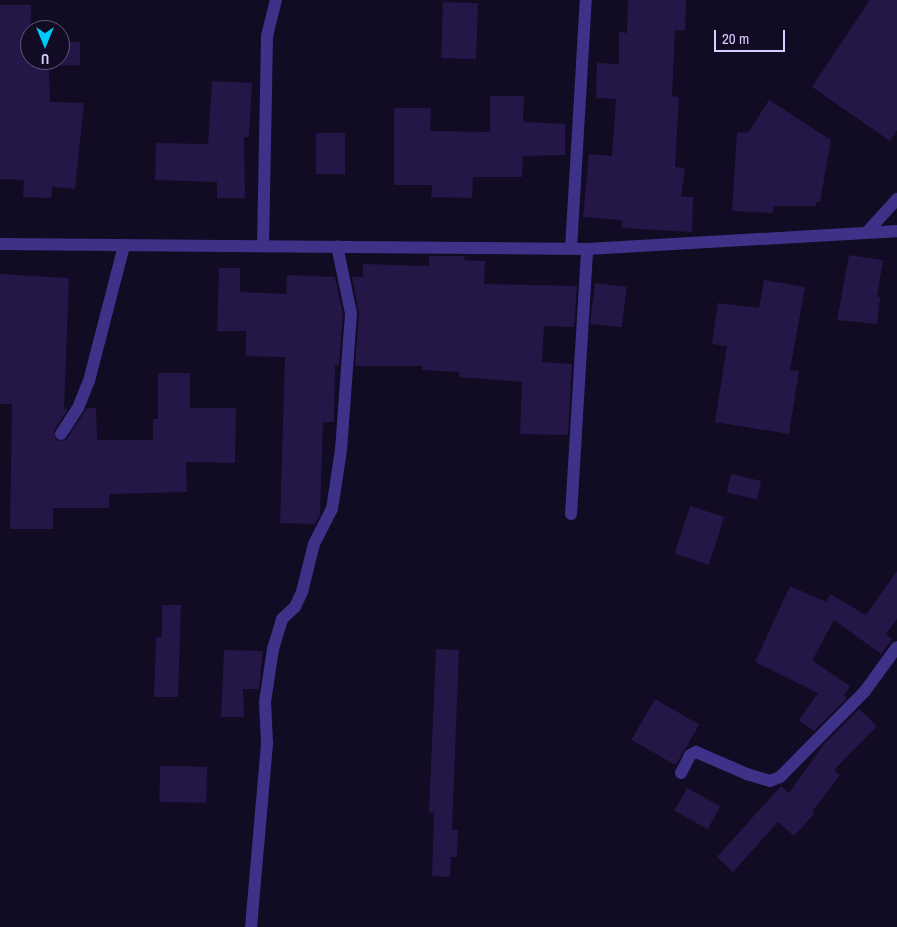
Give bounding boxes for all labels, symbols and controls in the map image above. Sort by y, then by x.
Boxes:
north arrow [20,20,70,70]
scale bar [717,20,788,52]
text: 20 m [722,28,749,49]
text: U [41,50,49,68]

